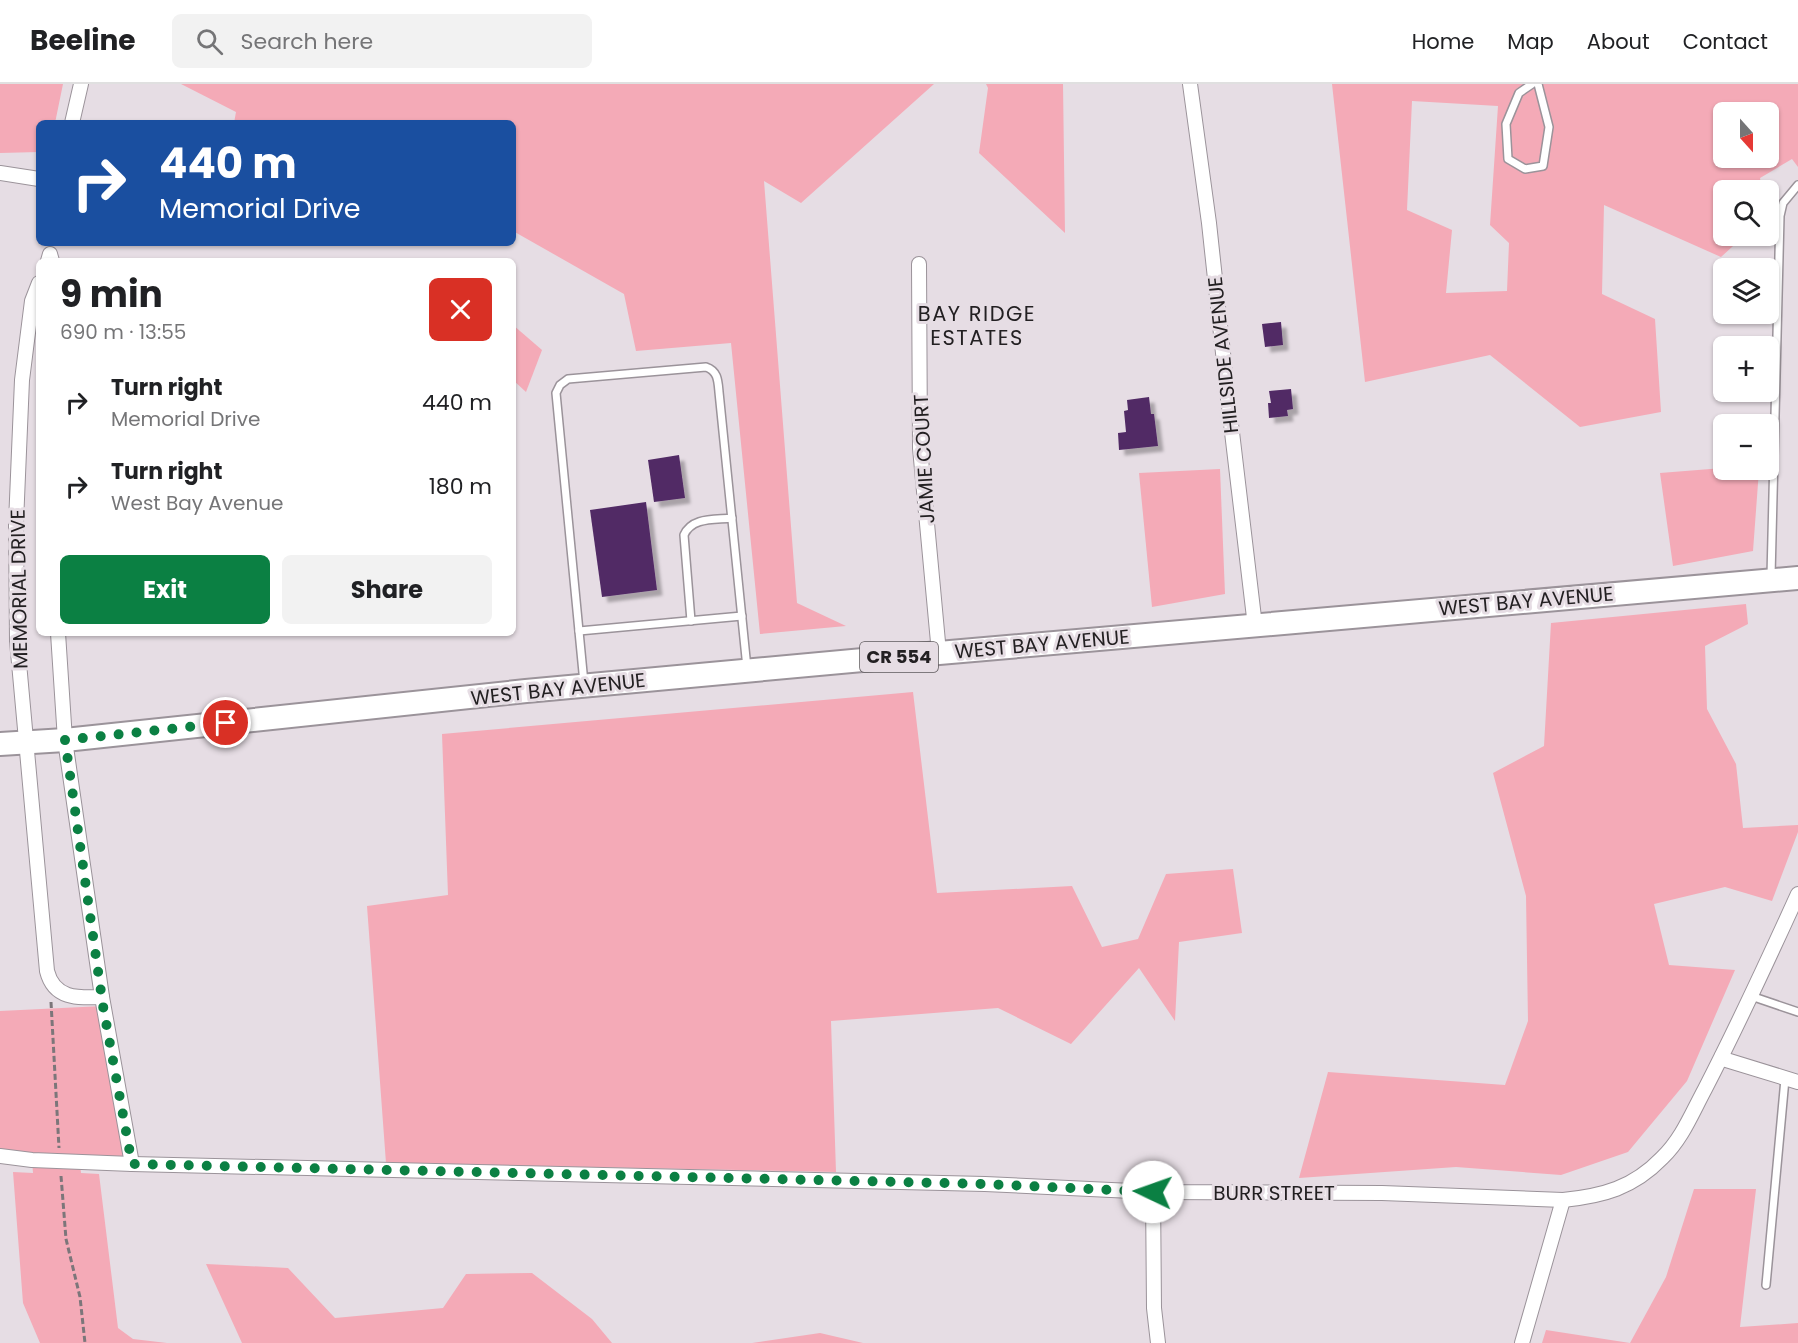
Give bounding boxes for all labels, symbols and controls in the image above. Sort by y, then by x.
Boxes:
search box [172,14,592,68]
text: Beeline [30,21,136,60]
icon: search [193,25,226,58]
text: Search here [241,26,373,57]
text: Home [1412,27,1474,56]
text: Map [1507,27,1554,56]
text: About [1587,27,1650,56]
text: Contact [1683,27,1768,56]
north arrow [1713,102,1779,168]
map controls [1713,102,1779,480]
text: 440 m [159,134,297,193]
icon: right [60,144,138,222]
button: search [1713,180,1779,246]
text: Memorial Drive [159,190,361,227]
button: layers [1713,258,1779,324]
text: 9 min [60,269,163,320]
street label: HILLSIDE AVENUE [1201,275,1245,435]
button: close [429,278,492,341]
district label: BAY RIDGE ESTATES [918,299,1036,352]
text: 690 m · 13:55 [60,318,186,346]
button: + [1713,336,1779,402]
text: Turn right [111,372,222,403]
icon: right [60,386,93,419]
text: 440 m [422,387,492,418]
street label: JAMIE COURT [907,393,941,524]
text: Memorial Drive [111,405,260,433]
button: − [1713,414,1779,480]
text: Turn right [111,456,222,487]
icon: right [60,470,93,503]
text: 180 m [429,471,492,502]
text: West Bay Avenue [111,489,283,517]
street label: MEMORIAL DRIVE [4,509,34,669]
button: Exit [60,555,270,624]
button: Share [282,555,492,624]
street label: WEST BAY AVENUE [1437,579,1615,623]
street label: WEST BAY AVENUE [953,622,1131,666]
road number: CR 554 [860,642,938,672]
street label: WEST BAY AVENUE [469,666,647,712]
pin [200,697,251,748]
icon: arrive [209,706,242,739]
position arrow [1121,1160,1185,1224]
street label: BURR STREET [1213,1179,1335,1207]

